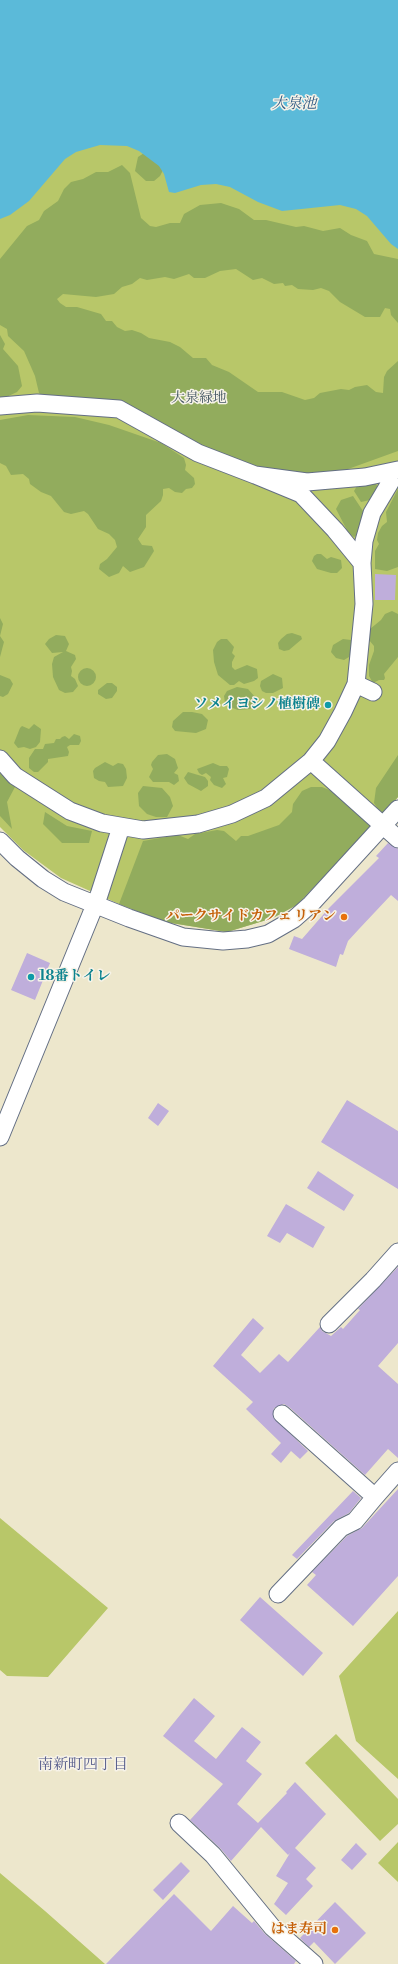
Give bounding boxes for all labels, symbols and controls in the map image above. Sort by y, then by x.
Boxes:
water label: 大泉池 [272,95,316,113]
park label: 大泉緑地 [171,391,227,407]
place label: ソメイヨシノ植樹碑 [194,697,320,713]
marker: ソメイヨシノ植樹碑 [323,700,333,710]
place label: パークサイドカフェ リアン [166,909,336,925]
marker: パークサイドカフェ リアン [339,912,349,922]
place label: 18番トイレ [39,969,110,985]
marker: 18番トイレ [26,972,36,982]
district label: 南新町四丁目 [38,1756,128,1774]
place label: はま寿司 [271,1922,327,1938]
marker: はま寿司 [330,1925,340,1935]

